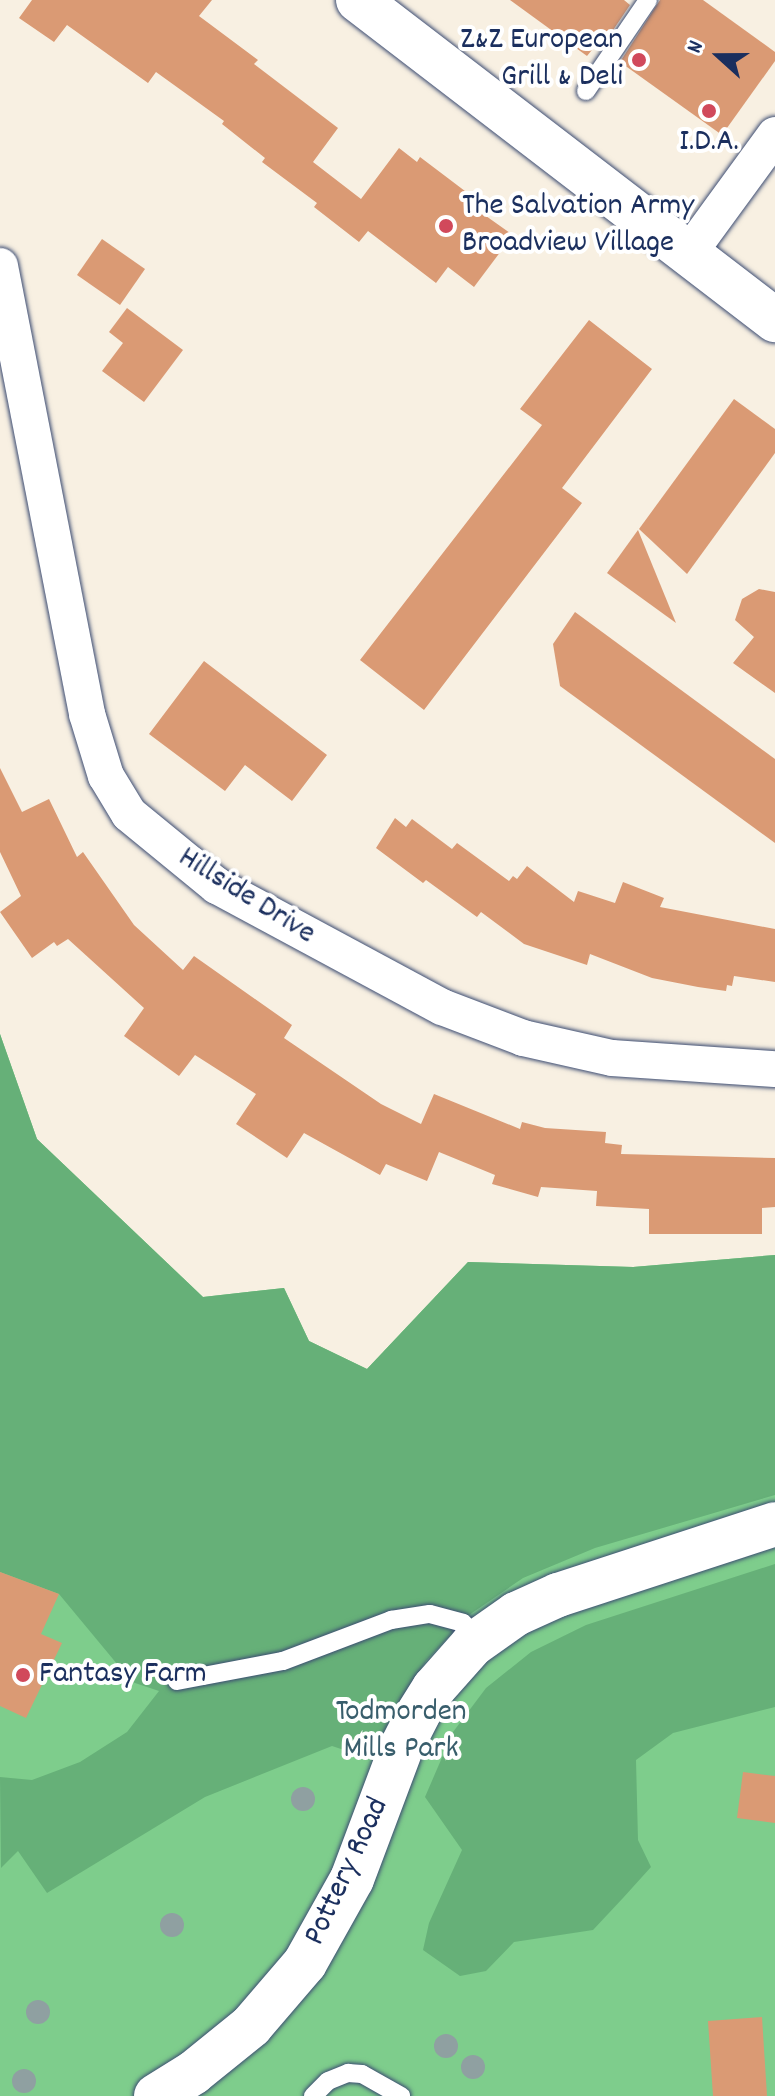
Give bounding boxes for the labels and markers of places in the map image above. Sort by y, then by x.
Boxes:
place label: Z&Z European Grill & Deli [460,23,623,98]
marker: Z&Z European Grill & Deli [630,51,648,69]
marker: I.D.A. [700,102,718,120]
place label: I.D.A. [679,124,739,162]
place label: The Salvation Army Broadview Village [462,189,694,264]
marker: The Salvation Army Broadview Village [437,217,455,235]
place label: Fantasy Farm [39,1656,207,1694]
marker: Fantasy Farm [14,1666,32,1684]

